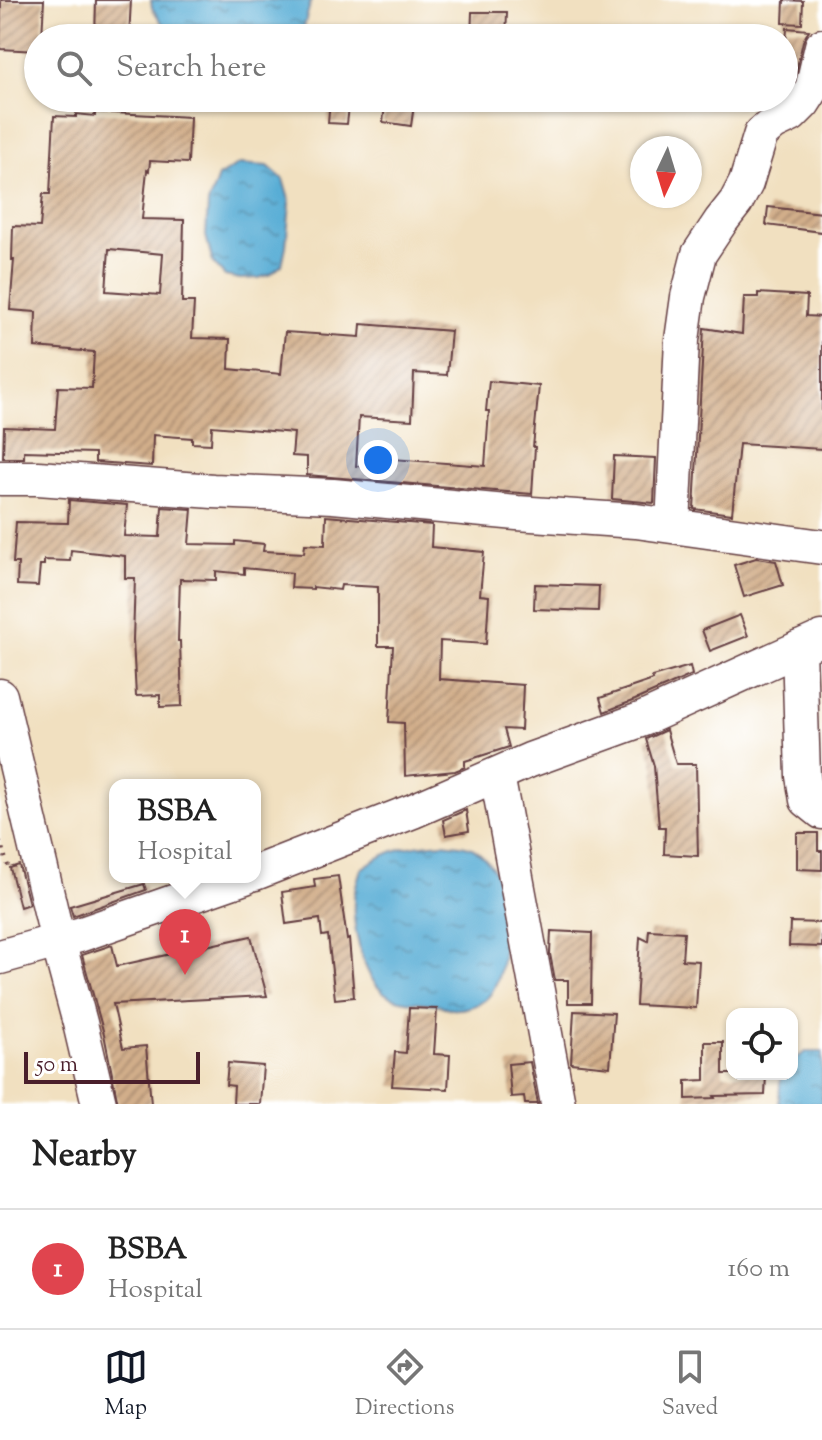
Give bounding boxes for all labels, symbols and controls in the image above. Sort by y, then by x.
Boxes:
search box [24,24,798,112]
icon: search [52,46,96,90]
text: Search here [116,47,266,90]
north arrow [630,136,702,208]
your location [358,440,398,480]
popup [109,779,261,883]
text: BSBA [138,791,217,834]
text: Hospital [138,834,232,871]
pin: 1 [159,909,211,975]
map controls [726,1008,798,1080]
button: locate [726,1008,798,1080]
scale bar [24,1048,200,1084]
text: 50 m [36,1050,78,1082]
text: Nearby [32,1132,137,1181]
text: BSBA [108,1229,187,1272]
text: 1 [54,1251,62,1288]
text: 160 m [727,1251,790,1288]
text: Hospital [108,1272,203,1309]
tab: Map [104,1345,148,1425]
tab: Directions [355,1345,454,1425]
tab: Saved [662,1345,718,1425]

